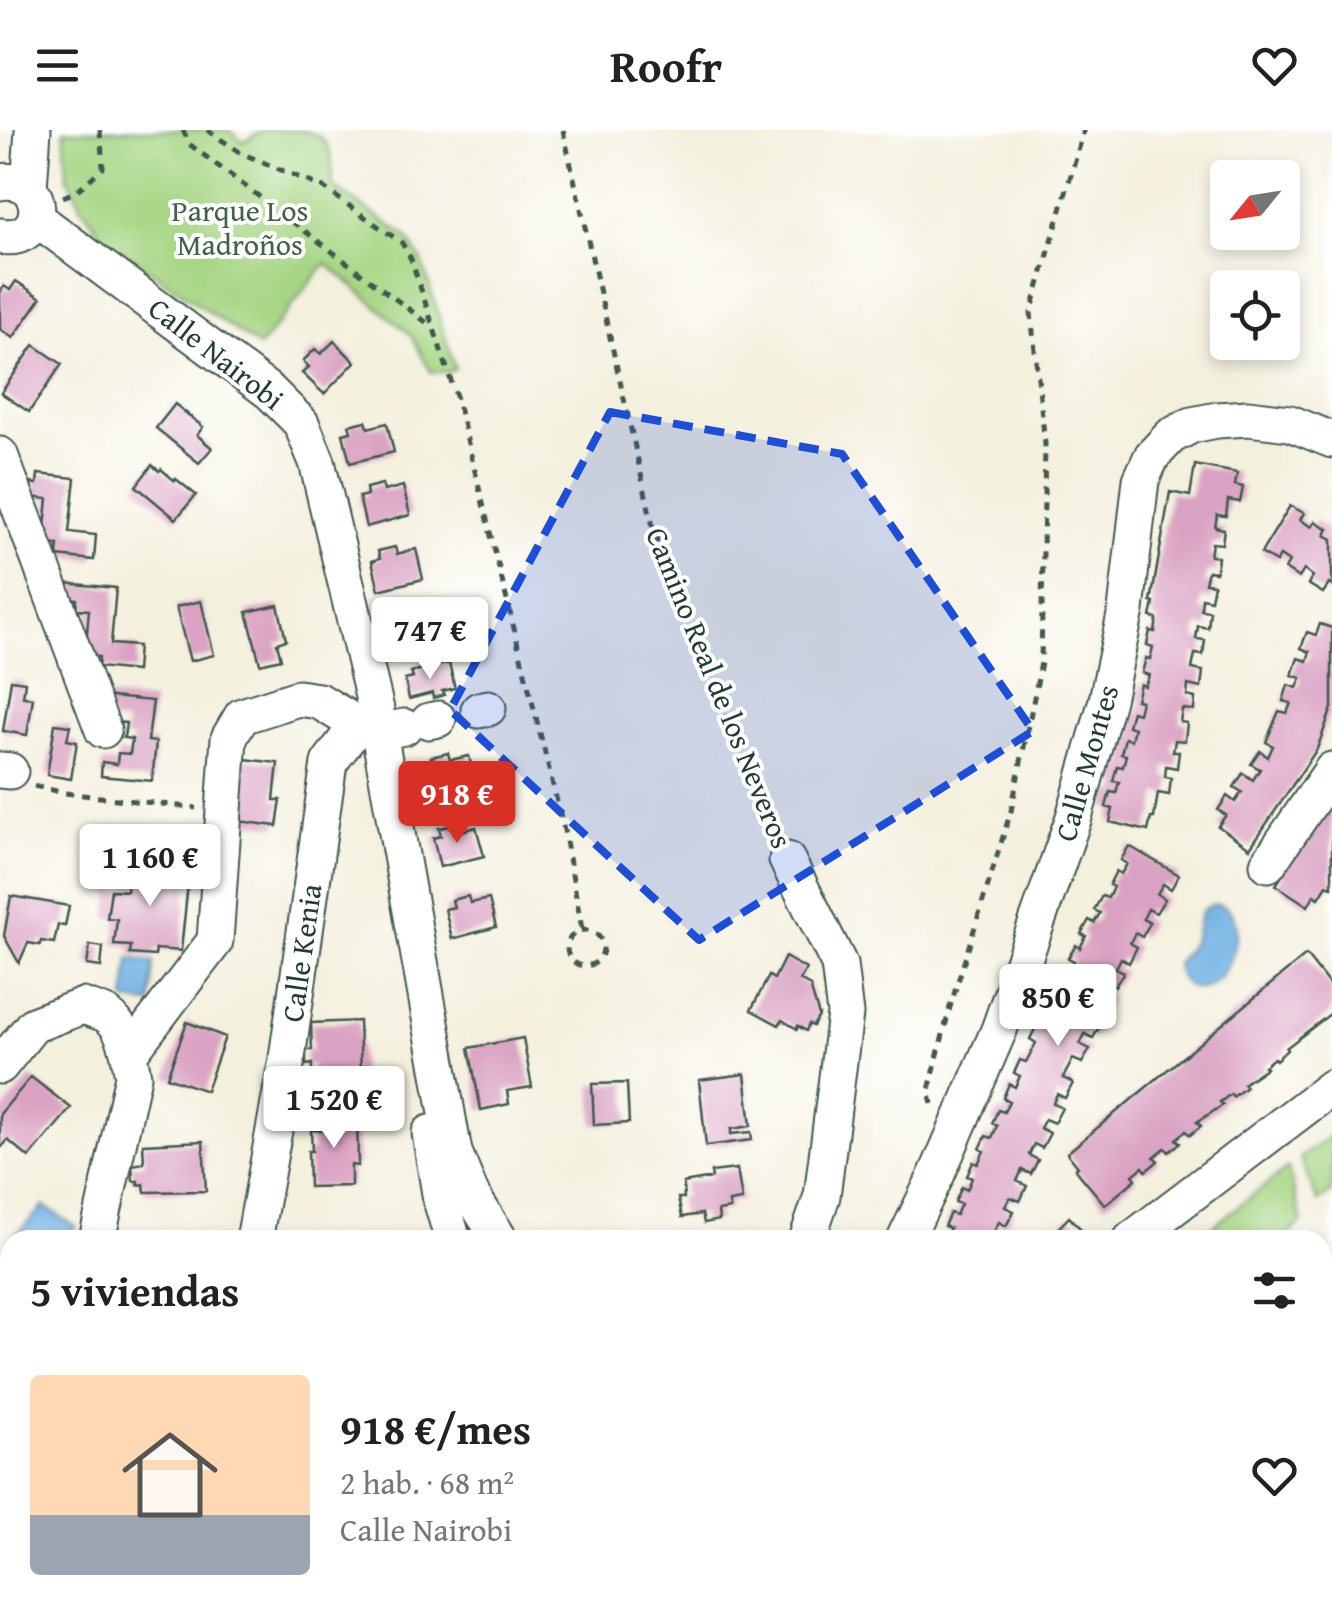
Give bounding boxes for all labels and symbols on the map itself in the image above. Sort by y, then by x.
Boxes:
north arrow [1210,160,1300,250]
park label: Parque Los Madroños [172,188,308,266]
street label: Calle Nairobi [139,286,294,420]
street label: Camino Real de los Neveros [635,520,805,855]
pin: 747 € [360,597,500,682]
street label: Calle Montes [1043,679,1129,846]
pin: 918 € [387,761,527,846]
pin: 1 160 € [58,824,242,909]
street label: Calle Kenia [270,881,332,1025]
pin: 850 € [988,964,1128,1049]
pin: 1 520 € [242,1066,426,1151]

